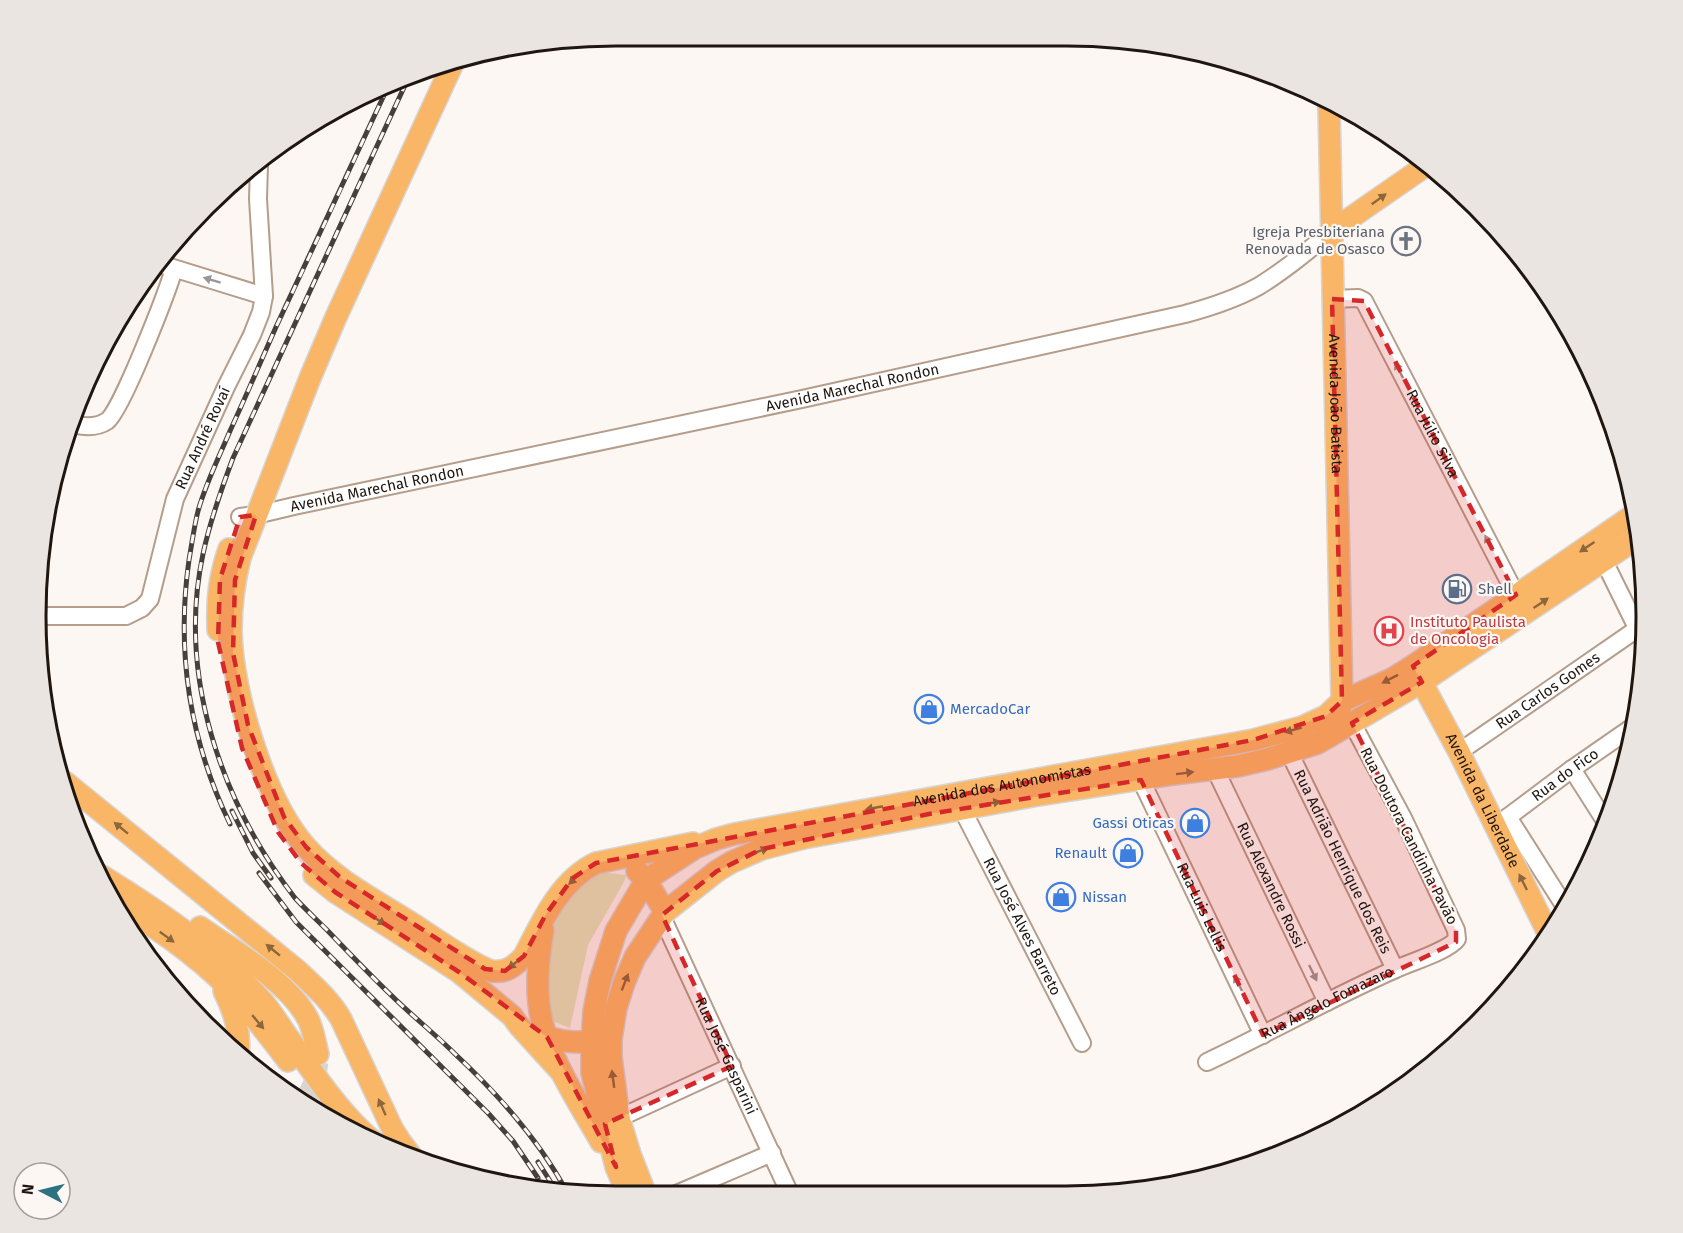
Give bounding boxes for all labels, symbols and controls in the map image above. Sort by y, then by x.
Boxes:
one-way arrow [1370,193,1386,205]
place label: Igreja Presbiteriana Renovada de Osasco [1245,223,1385,258]
church icon: Igreja Presbiteriana Renovada de Osasco [1390,225,1422,257]
one-way arrow [203,275,221,284]
street label: Avenida João Batista [1325,334,1346,474]
street label: Avenida Marechal Rondon [764,360,941,415]
one-way arrow [1395,361,1405,379]
street label: Rua André Rovaí [172,384,234,492]
street label: Rua Júlio Silva [1402,387,1463,481]
street label: Avenida Marechal Rondon [289,461,465,516]
one-way arrow [1484,535,1494,552]
one-way arrow [1579,541,1595,553]
fuel station icon: Shell [1441,573,1473,605]
place label: Shell [1478,580,1513,598]
one-way arrow [1533,598,1549,609]
place label: Instituto Paulista de Oncologia [1410,613,1526,648]
hospital icon: Instituto Paulista de Oncologia [1373,615,1405,647]
street label: Rua Carlos Gomes [1492,648,1603,733]
one-way arrow [1381,674,1398,684]
shop icon: MercadoCar [913,693,945,725]
place label: MercadoCar [950,700,1031,718]
one-way arrow [1283,725,1302,735]
street label: Avenida da Liberdade [1442,730,1524,871]
street label: Rua Doutora Candinha Pavão [1356,744,1462,928]
street label: Rua do Fico [1528,744,1602,805]
street label: Avenida dos Autonomistas [911,761,1092,810]
street label: Rua Adrião Henrique dos Reis [1290,767,1395,957]
one-way arrow [1175,768,1194,777]
one-way arrow [983,799,1002,808]
one-way arrow [864,804,883,813]
shop icon: Gassi Oticas [1179,807,1211,839]
place label: Gassi Oticas [1092,814,1174,832]
street label: Rua Alexandre Rossi [1233,820,1309,951]
one-way arrow [113,822,129,835]
shop icon: Renault [1112,837,1144,869]
place label: Renault [1054,844,1108,862]
one-way arrow [751,845,769,855]
street label: Rua José Alves Barreto [979,855,1065,998]
street label: Rua Luis Lellis [1173,860,1231,955]
one-way arrow [568,870,582,884]
one-way arrow [1519,874,1528,891]
shop icon: Nissan [1045,881,1077,913]
place label: Nissan [1082,888,1127,906]
one-way arrow [370,914,386,925]
one-way arrow [159,931,175,943]
one-way arrow [266,944,281,957]
one-way arrow [507,957,523,970]
street label: Rua Ângelo Fomazaro [1258,962,1396,1043]
one-way arrow [1309,965,1318,982]
one-way arrow [621,973,630,991]
one-way arrow [1234,974,1243,991]
street label: Rua José Gasparini [691,994,761,1117]
one-way arrow [251,1014,264,1029]
one-way arrow [609,1069,618,1088]
one-way arrow [378,1099,387,1116]
north arrow [12,1161,72,1221]
text: N [18,1183,38,1196]

